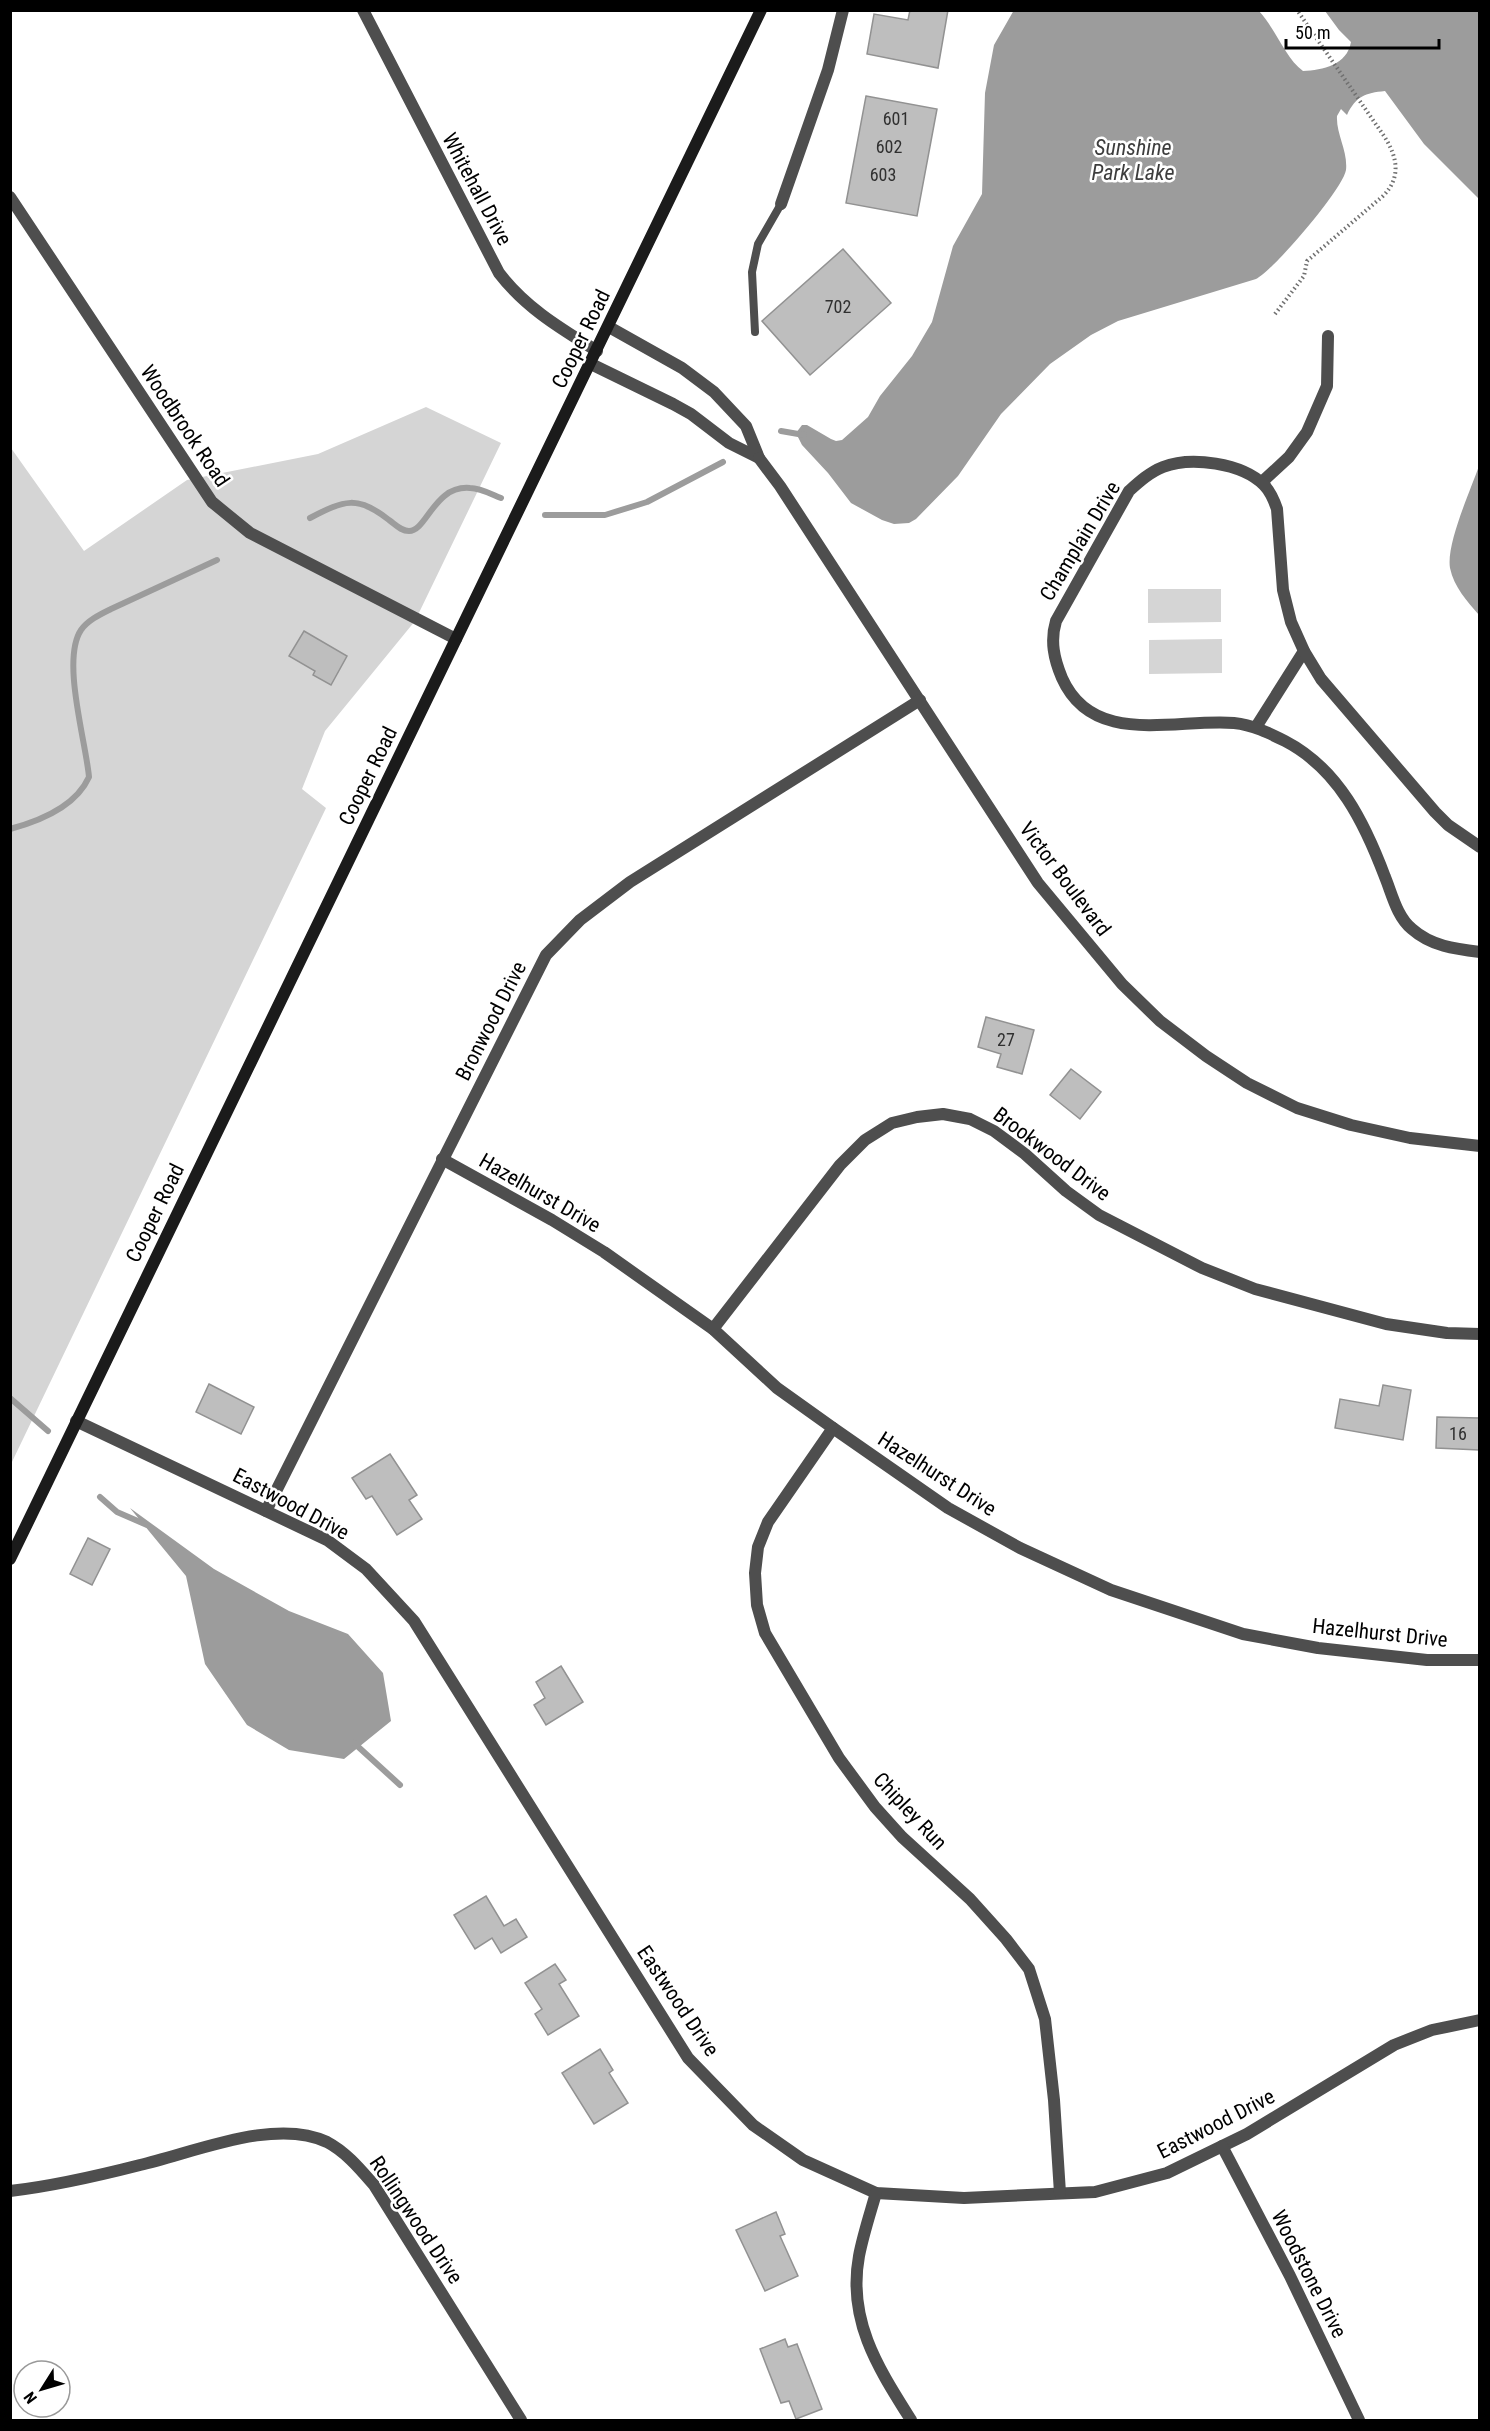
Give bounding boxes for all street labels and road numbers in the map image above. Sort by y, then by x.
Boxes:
street label: Whitehall Drive [437,129,517,249]
street label: Cooper Road [547,286,615,392]
street label: Woodbrook Road [136,361,234,491]
street label: Champlain Drive [1035,477,1125,605]
street label: Cooper Road [334,723,402,829]
street label: Victor Boulevard [1014,817,1116,941]
street label: Bronwood Drive [451,957,531,1084]
street label: Brookwood Drive [989,1102,1115,1206]
street label: Hazelhurst Drive [475,1149,605,1237]
street label: Cooper Road [121,1160,189,1266]
street label: Hazelhurst Drive [873,1427,1001,1521]
street label: Eastwood Drive [229,1463,353,1545]
street label: Hazelhurst Drive [1311,1614,1449,1652]
street label: Chipley Run [868,1767,952,1855]
street label: Eastwood Drive [632,1941,724,2061]
street label: Eastwood Drive [1153,2084,1279,2164]
street label: Rollingwood Drive [365,2152,468,2288]
street label: Woodstone Drive [1267,2206,1352,2342]

